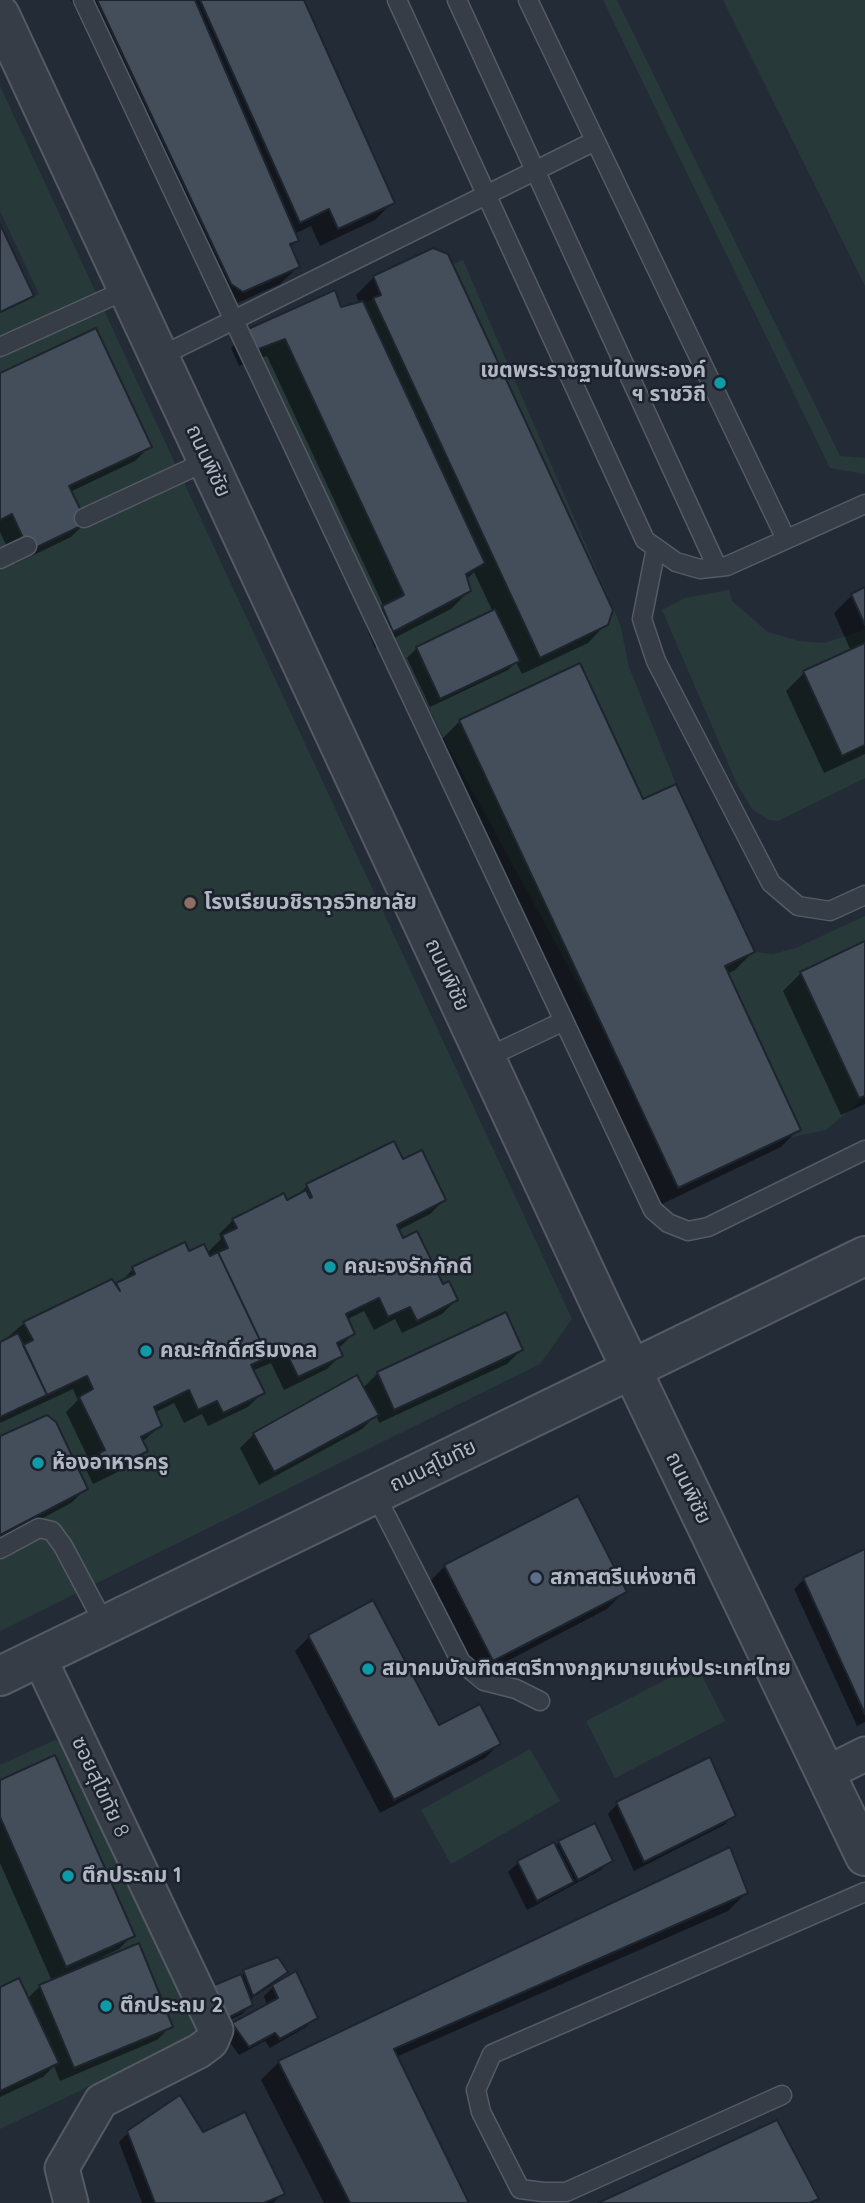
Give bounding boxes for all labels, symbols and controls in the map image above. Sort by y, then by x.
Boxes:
place label: เขตพระราชฐานในพระองค์ ฯ ราชวิถี [480,358,706,408]
marker: เขตพระราชฐานในพระองค์ ฯ ราชวิถี [712,375,728,391]
street label: ถนนพิชัย [180,421,236,501]
place label: โรงเรียนวชิราวุธวิทยาลัย [204,890,417,916]
marker: โรงเรียนวชิราวุธวิทยาลัย [182,895,198,911]
street label: ถนนพิชัย [419,935,475,1015]
place label: คณะจงรักภักดี [344,1254,472,1280]
marker: คณะจงรักภักดี [322,1259,338,1275]
place label: คณะศักดิ์ศรีมงคล [160,1338,317,1364]
marker: คณะศักดิ์ศรีมงคล [138,1343,154,1359]
street label: ถนนสุโขทัย [386,1434,480,1498]
street label: ถนนพิชัย [660,1448,716,1528]
place label: ห้องอาหารครู [52,1450,169,1476]
marker: ห้องอาหารครู [30,1455,46,1471]
place label: สภาสตรีแห่งชาติ [550,1565,696,1591]
marker: สภาสตรีแห่งชาติ [528,1570,544,1586]
place label: สมาคมบัณฑิตสตรีทางกฎหมายแห่งประเทศไทย [382,1656,791,1682]
marker: สมาคมบัณฑิตสตรีทางกฎหมายแห่งประเทศไทย [360,1661,376,1677]
street label: ซอยสุโขทัย 8 [66,1733,134,1841]
place label: ตึกประถม 1 [82,1863,181,1889]
marker: ตึกประถม 1 [60,1868,76,1884]
place label: ตึกประถม 2 [120,1993,223,2019]
marker: ตึกประถม 2 [98,1998,114,2014]

